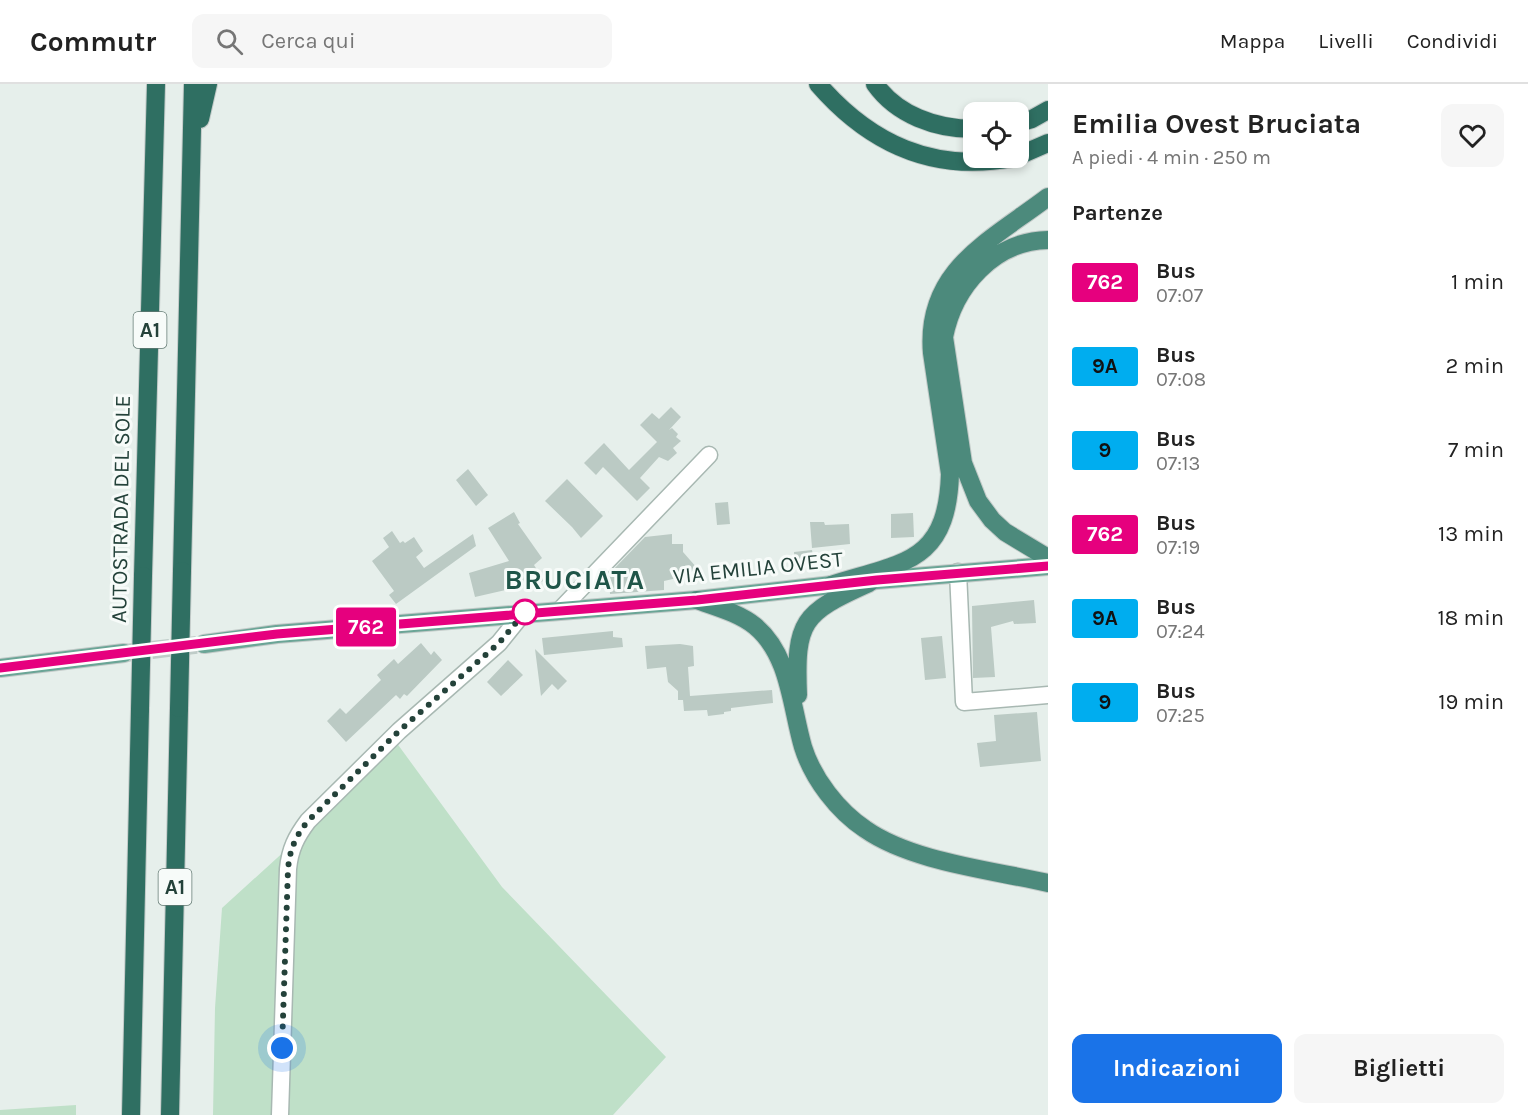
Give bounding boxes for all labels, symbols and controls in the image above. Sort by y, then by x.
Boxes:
search box [192,14,612,68]
text: Commutr [30,25,156,58]
icon: search [213,25,246,58]
text: Cerca qui [261,28,356,54]
text: Mappa [1220,29,1285,53]
text: Livelli [1318,29,1374,53]
text: Condividi [1407,29,1498,53]
map controls [963,102,1029,168]
button: locate [963,102,1029,168]
button: heart [1441,104,1504,167]
text: Emilia Ovest Bruciata [1072,107,1361,140]
text: A piedi · 4 min · 250 m [1072,146,1271,169]
text: Partenze [1072,200,1163,226]
text: Bus [1156,258,1196,284]
text: 1 min [1451,269,1504,295]
text: 762 [1087,270,1123,294]
text: 07:07 [1156,284,1203,307]
road number: A1 [134,312,166,348]
text: Bus [1156,342,1196,368]
text: 2 min [1446,353,1504,379]
text: 9A [1092,354,1118,378]
text: 07:08 [1156,368,1206,391]
street label: AUTOSTRADA DEL SOLE [106,395,136,623]
text: Bus [1156,426,1196,452]
text: 7 min [1448,437,1504,463]
text: 9 [1099,438,1111,462]
text: 07:13 [1156,452,1200,475]
text: Bus [1156,510,1196,536]
text: 13 min [1438,521,1504,547]
text: 762 [1087,522,1123,546]
text: 07:19 [1156,536,1200,559]
street label: VIA EMILIA OVEST [672,546,844,590]
district label: BRUCIATA [504,563,646,596]
text: Bus [1156,594,1196,620]
unlabelled marker [512,599,538,625]
text: 18 min [1438,605,1504,631]
text: 9A [1092,606,1118,630]
line badge: 762 [332,608,400,646]
text: 762 [348,615,384,639]
text: 07:24 [1156,620,1205,643]
text: Bus [1156,678,1196,704]
text: 19 min [1438,689,1504,715]
text: 9 [1099,690,1111,714]
text: 07:25 [1156,704,1205,727]
road number: A1 [158,869,192,905]
your location [267,1033,297,1063]
button: Indicazioni [1072,1034,1282,1103]
button: Biglietti [1294,1034,1504,1103]

